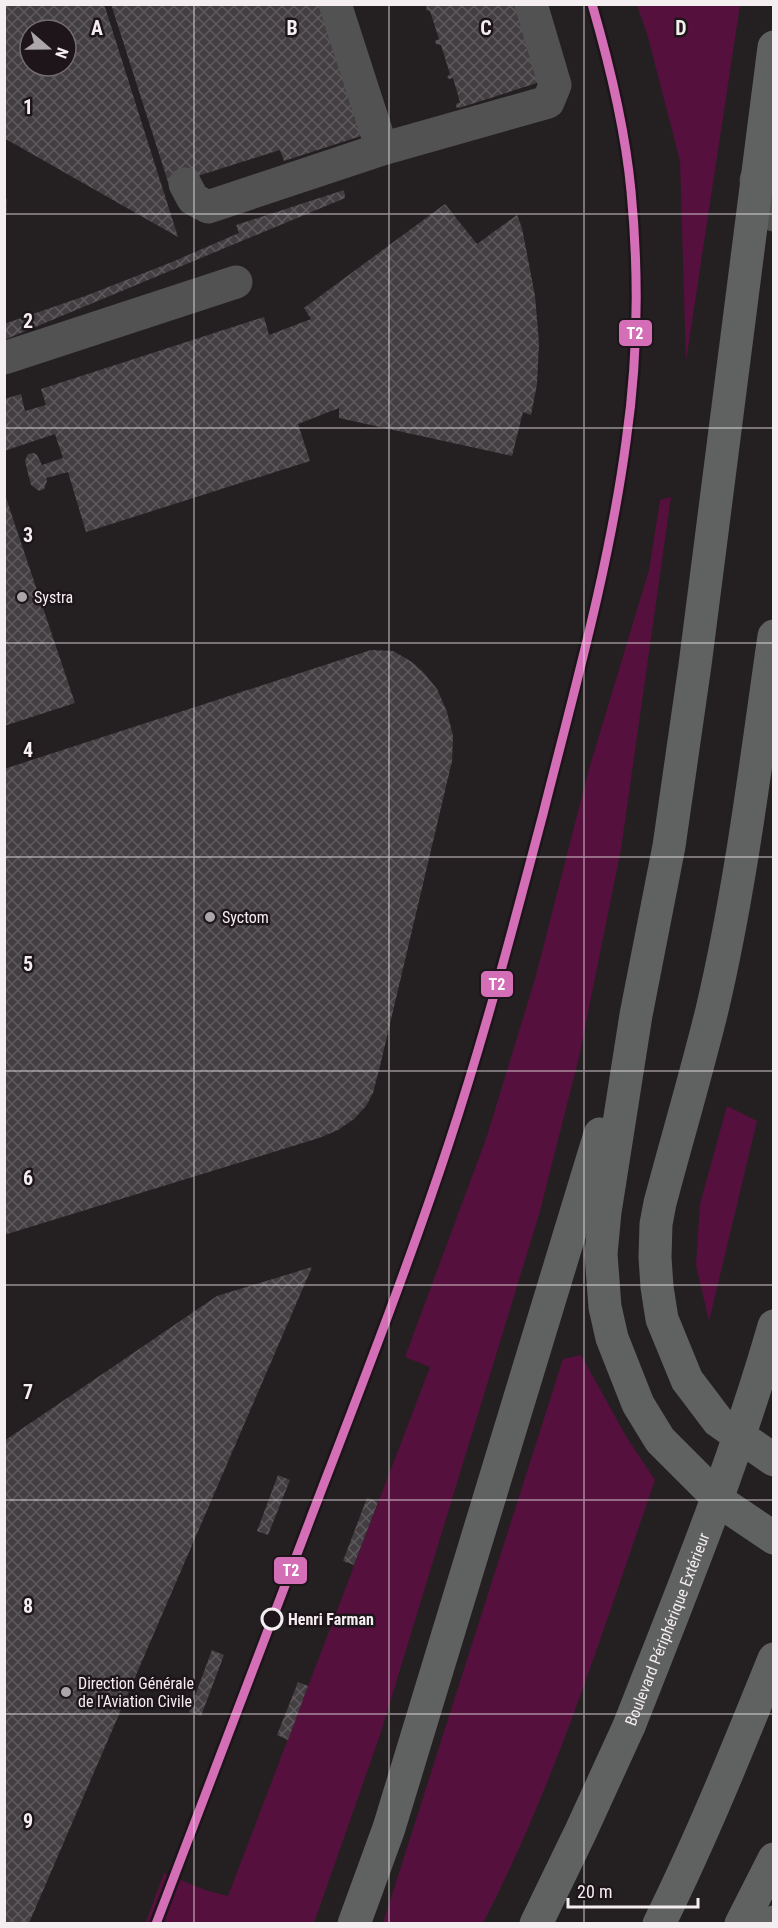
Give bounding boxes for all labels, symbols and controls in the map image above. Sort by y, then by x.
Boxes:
text: A [91,16,103,40]
text: B [286,16,298,40]
text: C [480,16,492,40]
text: D [675,16,687,40]
north arrow [18,18,78,78]
text: N [51,45,72,61]
text: 1 [23,95,33,119]
text: 2 [23,309,33,333]
line badge: T2 [618,319,653,347]
text: T2 [627,324,643,343]
text: 3 [23,523,33,547]
place label: Systra [34,588,73,607]
marker: Systra [15,590,29,604]
text: 4 [23,738,33,762]
place label: Syctom [222,908,269,927]
marker: Syctom [203,910,217,924]
text: 5 [23,952,33,976]
line badge: T2 [480,970,514,998]
text: T2 [489,975,505,994]
text: 6 [23,1166,33,1190]
text: 7 [23,1380,33,1404]
street label: Boulevard Périphérique Extérieur [621,1530,713,1728]
line badge: T2 [273,1556,308,1585]
text: T2 [283,1561,299,1580]
text: 8 [23,1594,33,1618]
marker: Henri Farman [261,1608,283,1630]
place label: Henri Farman [288,1610,374,1629]
place label: Direction Générale de l'Aviation Civile [78,1674,194,1711]
marker: Direction Générale de l'Aviation Civile [59,1685,73,1699]
text: 9 [23,1809,33,1833]
scale bar [568,1871,698,1909]
text: 20 m [577,1881,612,1902]

